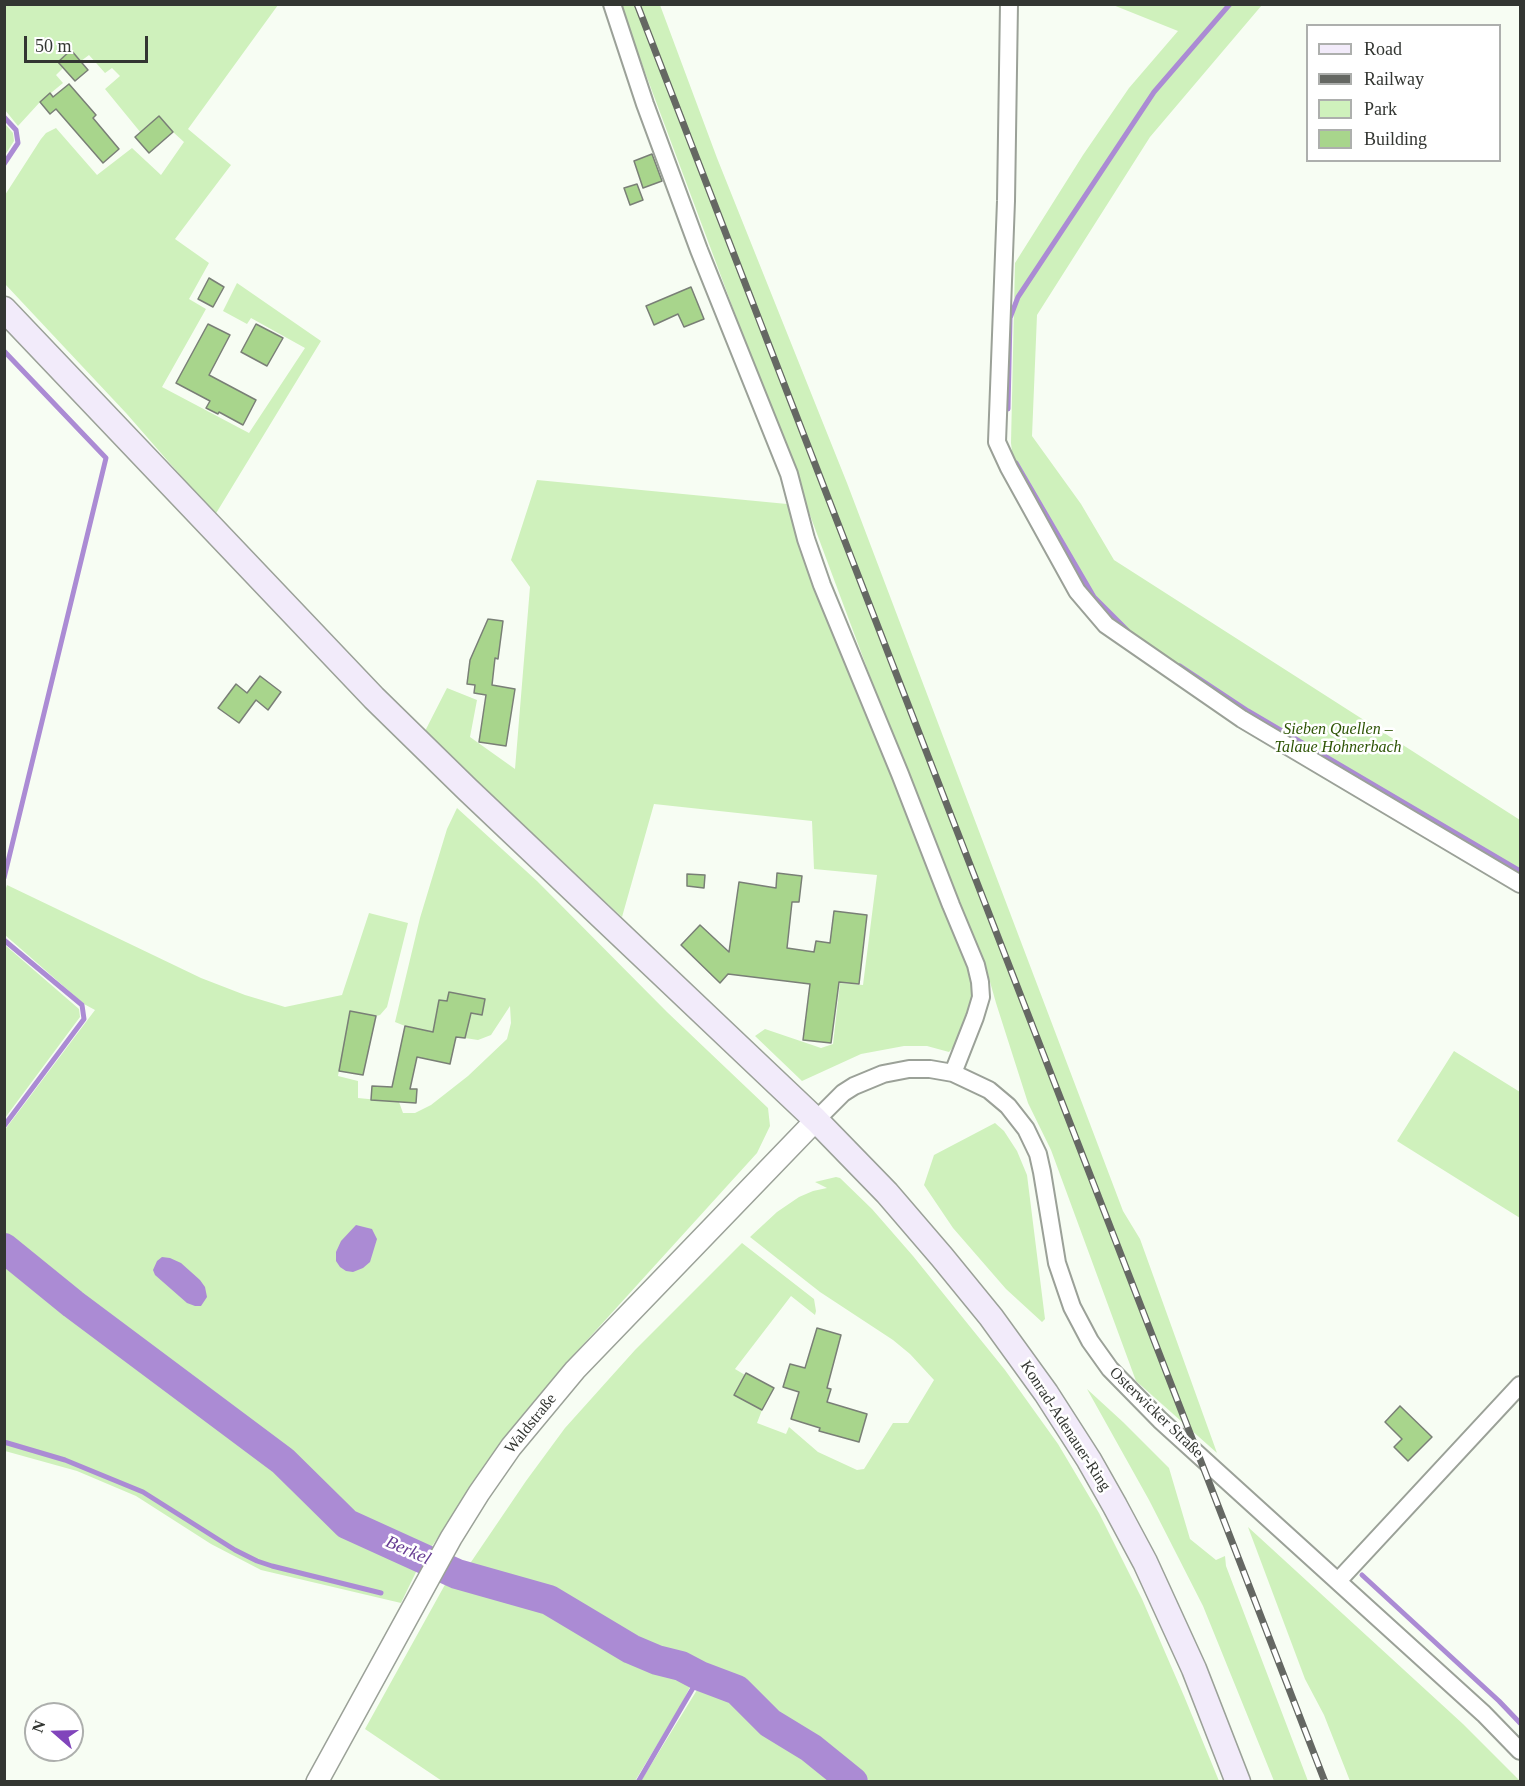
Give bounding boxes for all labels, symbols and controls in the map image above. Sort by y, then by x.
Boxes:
scale bar [27,24,152,62]
legend [1306,24,1501,162]
text: 50 m [35,36,72,56]
text: Road [1364,39,1402,59]
text: Railway [1364,69,1424,89]
text: Park [1364,99,1397,119]
text: Building [1364,129,1427,149]
park label: Sieben Quellen – Talaue Hohnerbach [1275,720,1401,758]
street label: Konrad-Adenauer-Ring [1016,1357,1114,1495]
street label: Osterwicker Straße [1105,1363,1207,1463]
street label: Waldstraße [501,1390,561,1458]
water label: Berkel [382,1532,434,1570]
north arrow [24,1702,84,1762]
text: N [29,1718,48,1735]

